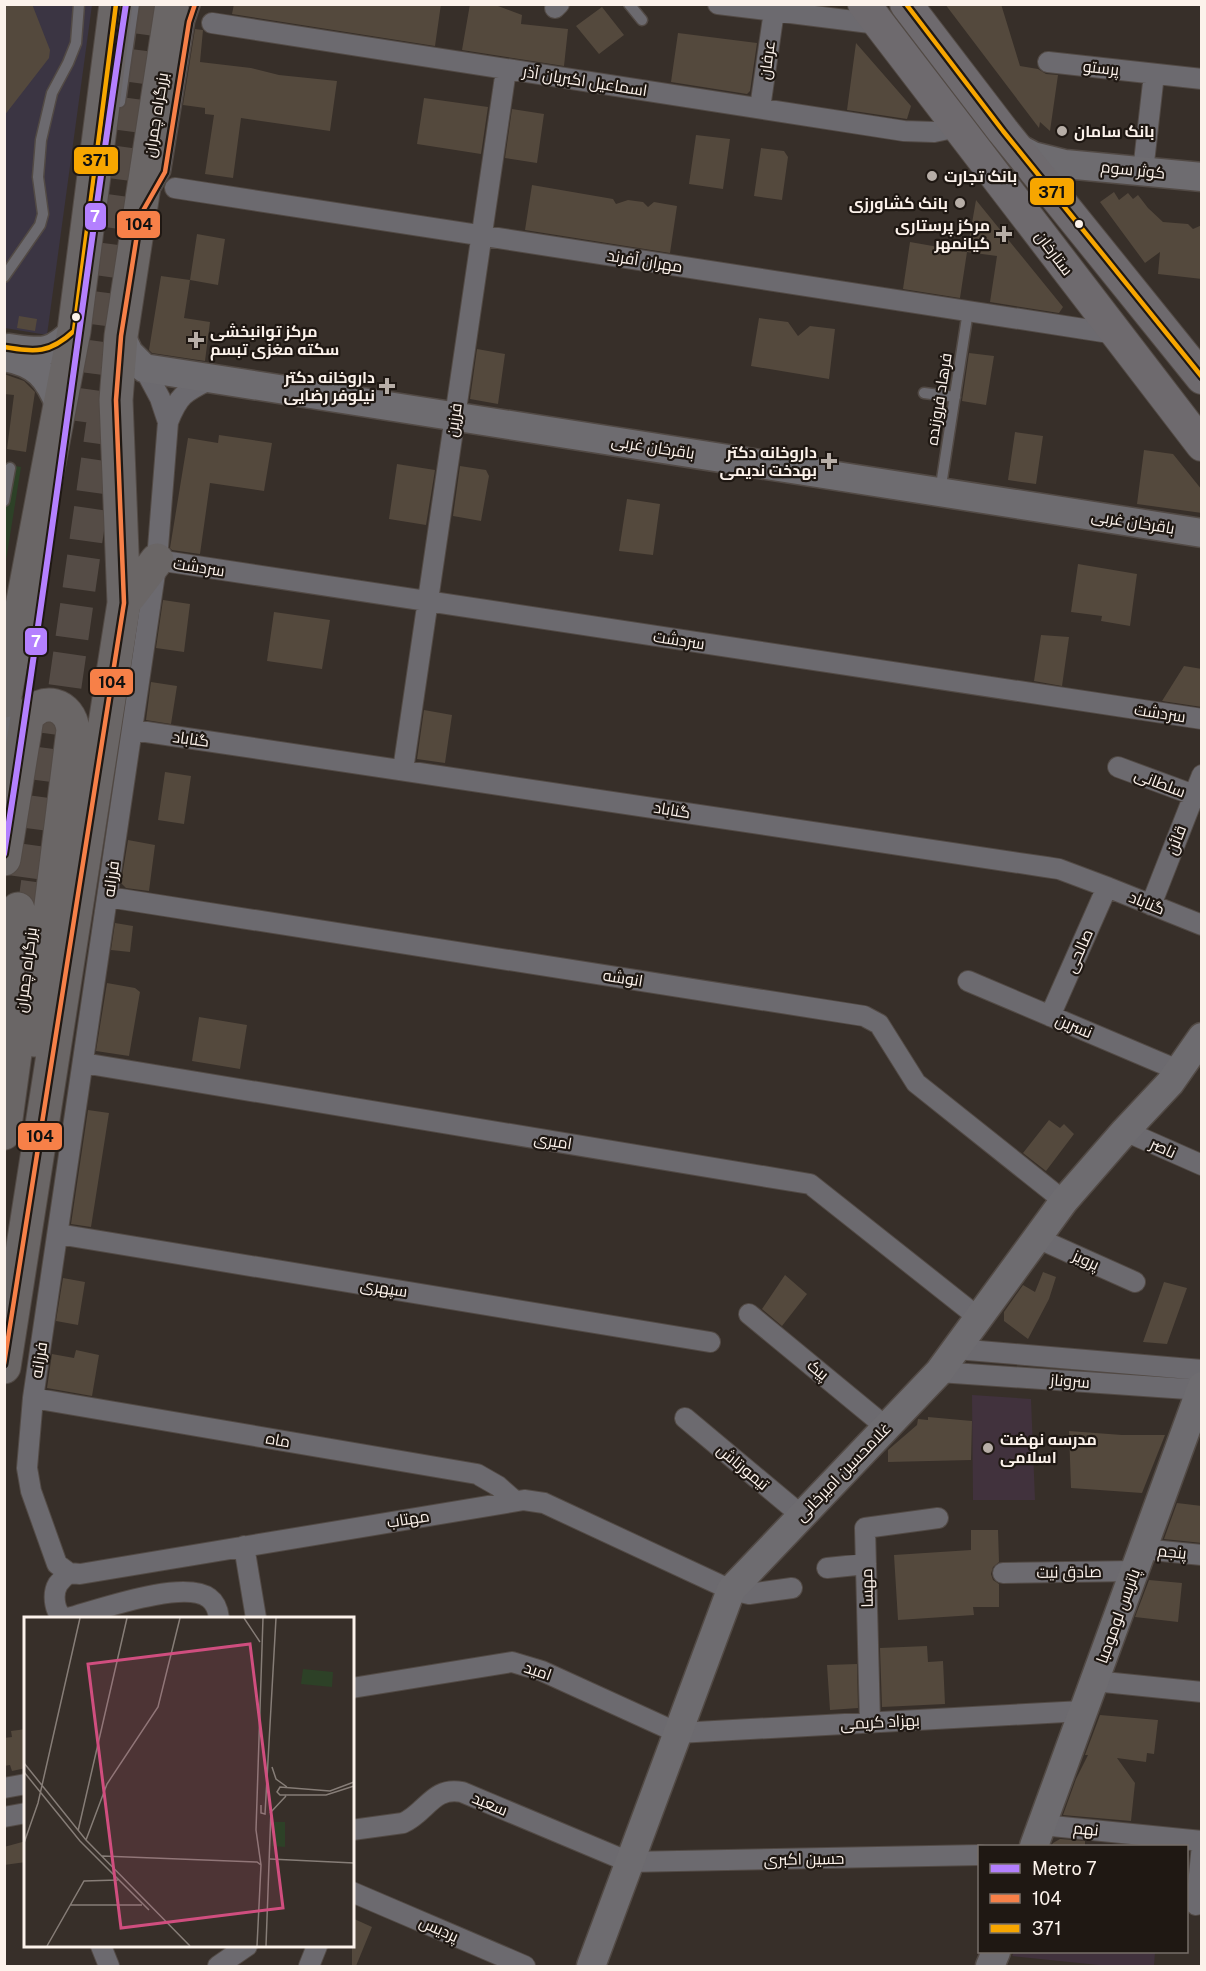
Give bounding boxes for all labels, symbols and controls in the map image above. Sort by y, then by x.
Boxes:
street label: عرفان [755,39,780,81]
street label: پرستو [1082,57,1121,81]
street label: اسماعیل اکبریان آذر [520,62,649,101]
street label: بزرگراه چمران [140,71,174,159]
place label: بانک سامان [1074,122,1155,141]
marker: بانک سامان [1055,124,1069,138]
line badge: 371 [73,146,119,175]
text: 371 [82,151,110,170]
street label: کوثر سوم [1100,157,1166,185]
place label: بانک تجارت [944,167,1017,186]
marker: بانک تجارت [925,169,939,183]
line badge: 371 [1029,177,1075,206]
text: 371 [1038,183,1066,202]
place label: بانک کشاورزی [849,194,948,213]
marker: بانک کشاورزی [953,196,967,210]
line badge: 7 [84,202,107,231]
text: 7 [90,207,100,226]
line badge: 104 [116,210,161,239]
text: 104 [125,215,153,234]
place label: مرکز پرستاری کیانمهر [895,216,990,253]
unlabelled marker [1073,218,1085,230]
marker: مرکز پرستاری کیانمهر [995,225,1013,243]
street label: ستارخان [1030,227,1077,280]
street label: مهران آفرند [606,246,684,277]
unlabelled marker [70,311,82,323]
place label: مرکز توانبخشی سکته مغزی تبسم [210,322,339,361]
marker: مرکز توانبخشی سکته مغزی تبسم [187,331,205,349]
street label: فرهاد فروزنده [922,351,956,447]
place label: داروخانه دکتر نیلوفر رضایی [283,368,375,405]
marker: داروخانه دکتر نیلوفر رضایی [380,379,394,393]
street label: فرزین [442,402,467,438]
street label: باقرخان غربی [610,431,696,464]
place label: داروخانه دکتر بهدخت ندیمی [720,443,817,480]
marker: داروخانه دکتر بهدخت ندیمی [822,454,836,468]
street label: باقرخان غربی [1090,506,1176,539]
street label: سردشت [172,554,226,580]
line badge: 7 [24,627,48,656]
street label: سردشت [652,627,706,653]
text: 7 [31,632,41,651]
line badge: 104 [89,668,134,696]
text: 104 [98,673,126,692]
street label: سردشت [1133,700,1187,726]
street label: گناباد [171,727,211,751]
street label: سلطانی [1131,765,1188,802]
street label: گناباد [652,798,692,822]
street label: قائن [1162,823,1191,858]
street label: فرزانه [99,860,123,898]
street label: گناباد [1126,887,1168,919]
street label: بزرگراه چمران [11,926,43,1014]
street label: صالحی [1061,926,1098,976]
street label: انوشه [602,965,644,991]
street label: نسرین [1052,1010,1095,1043]
line badge: 104 [17,1122,63,1151]
text: 104 [26,1127,54,1146]
street label: امیری [532,1129,573,1154]
street label: ناصر [1146,1134,1179,1162]
street label: پرویز [1068,1245,1103,1276]
street label: سپهری [359,1275,409,1302]
street label: فرزانه [27,1340,51,1380]
street label: پیک [802,1356,833,1386]
street label: سروناز [1049,1370,1090,1392]
street label: غلامحسین امیرخانی [791,1419,896,1526]
street label: ماه [264,1429,292,1451]
place label: مدرسه نهضت اسلامی [1000,1430,1097,1467]
street label: تیمورتاش [713,1440,773,1495]
marker: مدرسه نهضت اسلامی [981,1441,995,1455]
street label: مهتاب [385,1506,431,1533]
street label: پنجم [1156,1541,1188,1565]
street label: صادق نیت [1036,1562,1102,1583]
street label: پاتریس لومومبا [1092,1566,1146,1666]
street label: مهسا [857,1568,878,1608]
inset map [24,1617,354,1947]
street label: امید [522,1657,554,1685]
street label: بهزاد کریمی [840,1710,920,1735]
street label: سعید [469,1788,511,1820]
street label: نهم [1072,1818,1100,1842]
legend [978,1845,1188,1953]
street label: حسین اکبری [764,1849,844,1870]
text: Metro 7 [1032,1858,1097,1879]
text: 104 [1032,1888,1062,1909]
street label: پردیس [416,1912,462,1948]
text: 371 [1032,1918,1062,1939]

